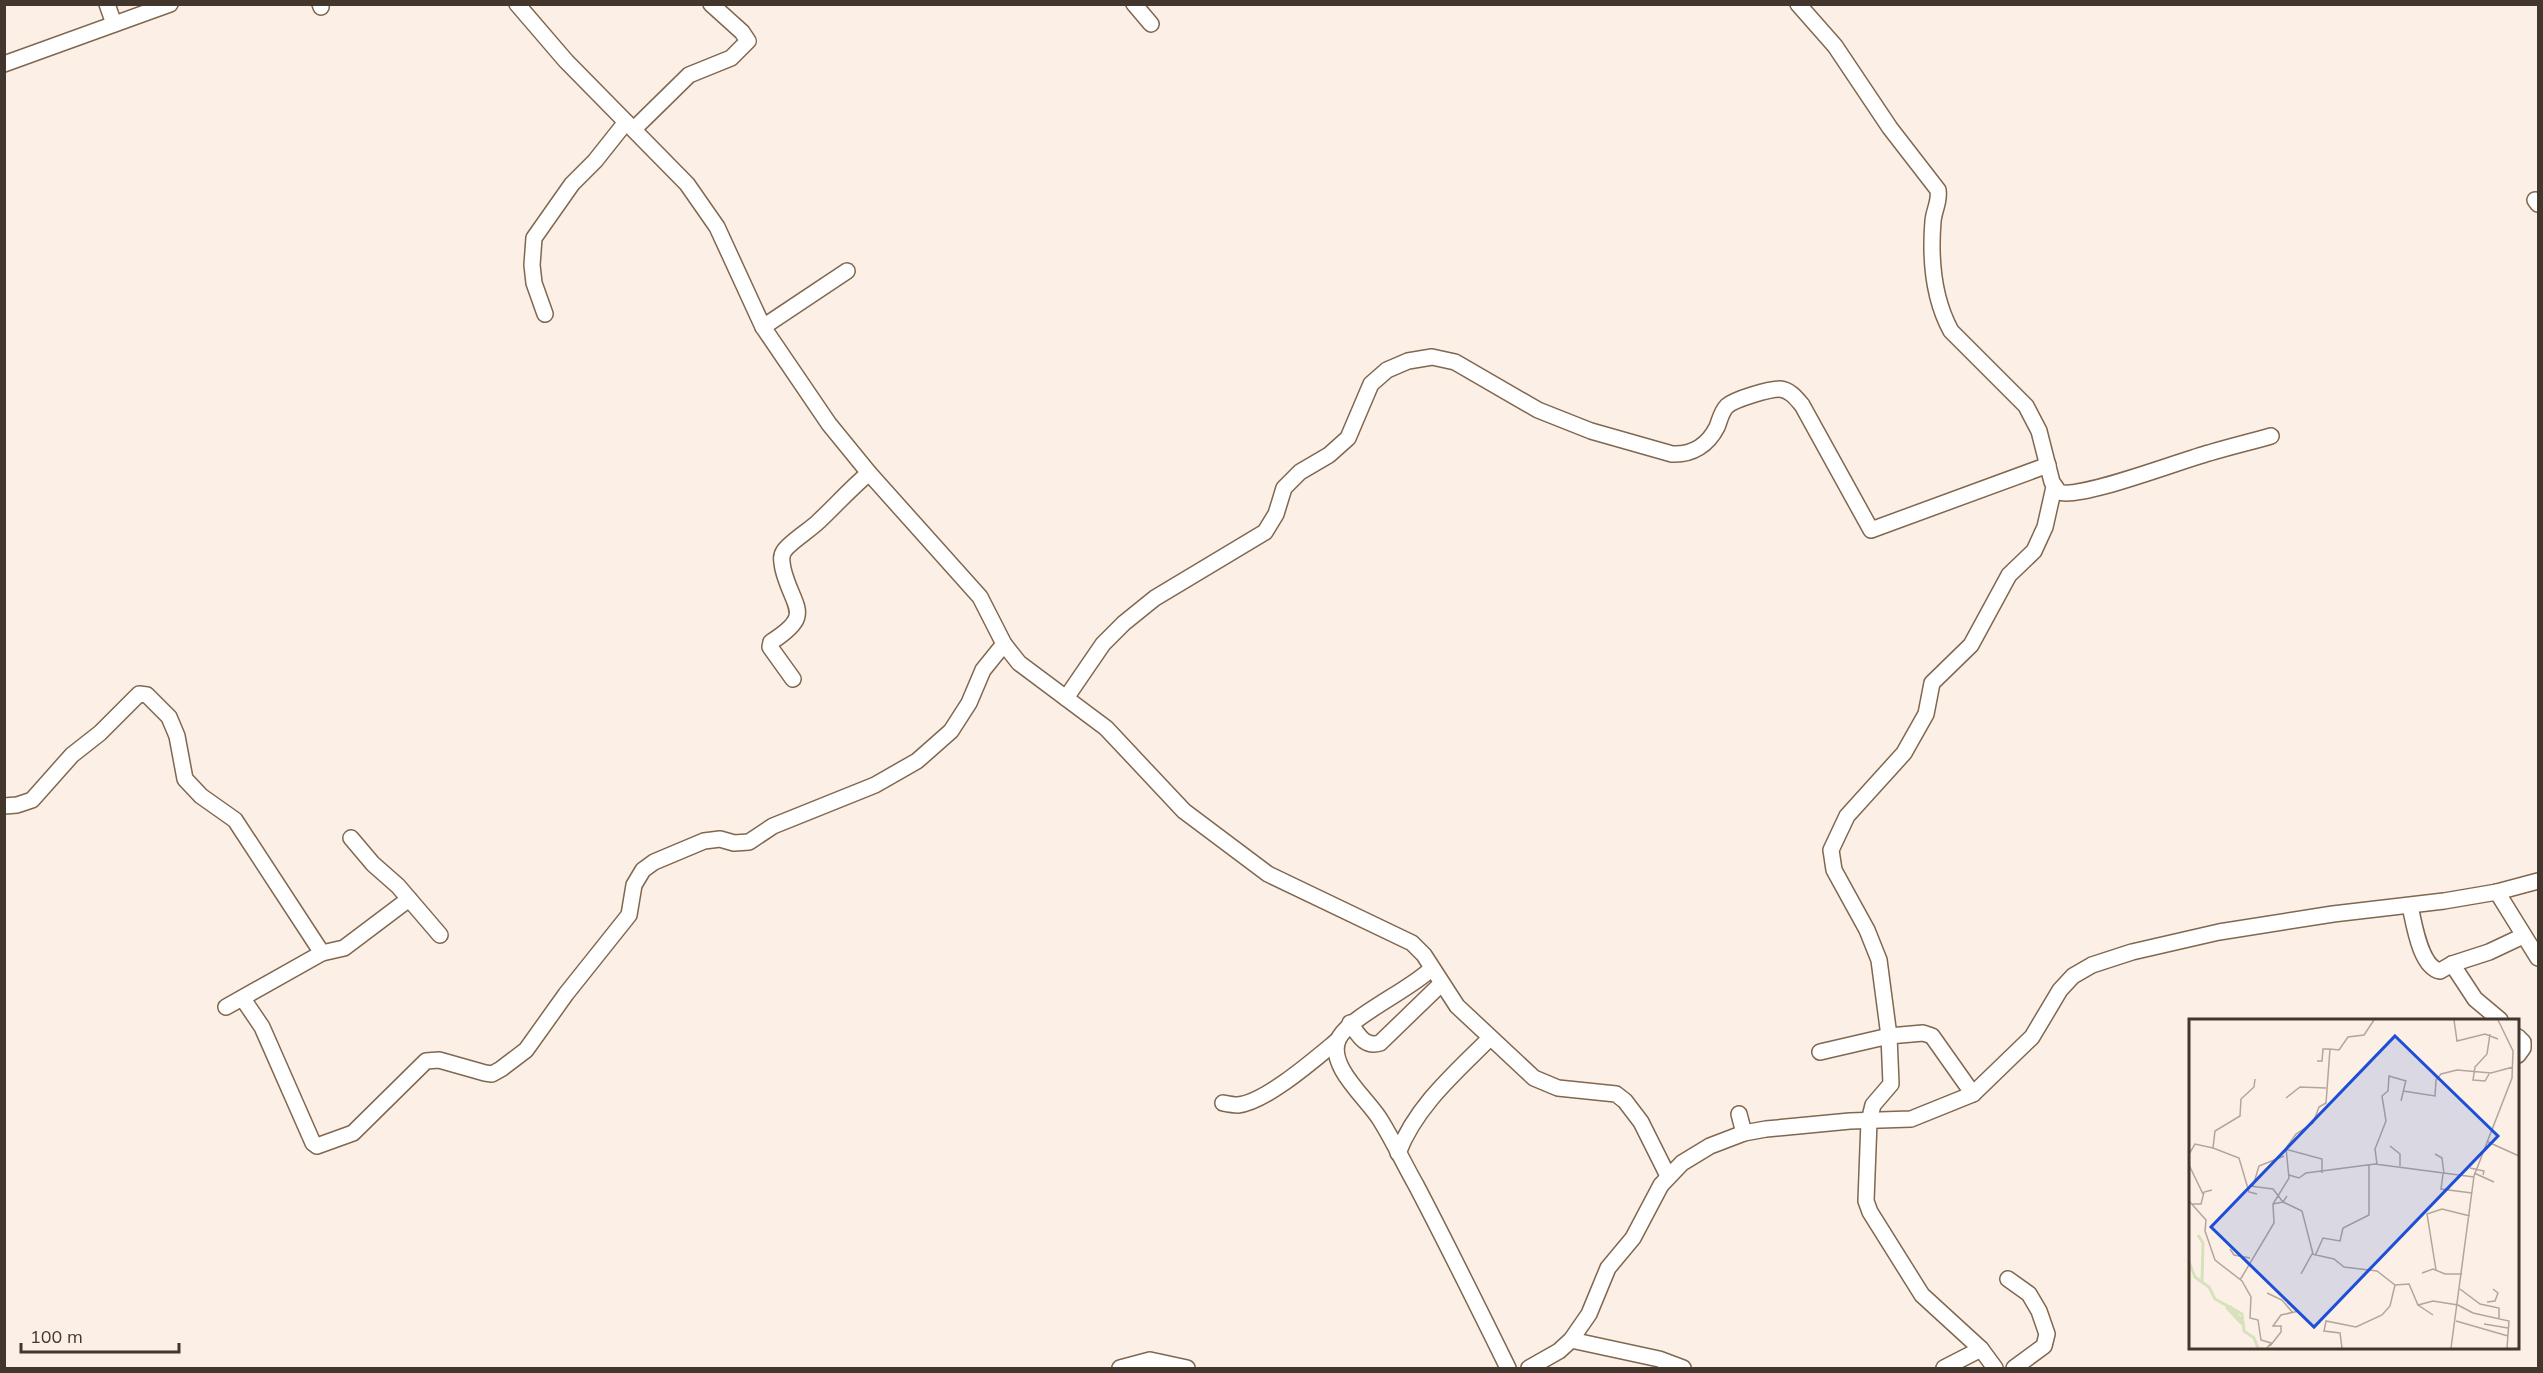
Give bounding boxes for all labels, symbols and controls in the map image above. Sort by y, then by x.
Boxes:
inset map [2189,1019,2519,1349]
scale bar [21,1316,178,1354]
text: 100 m [30,1325,83,1348]

